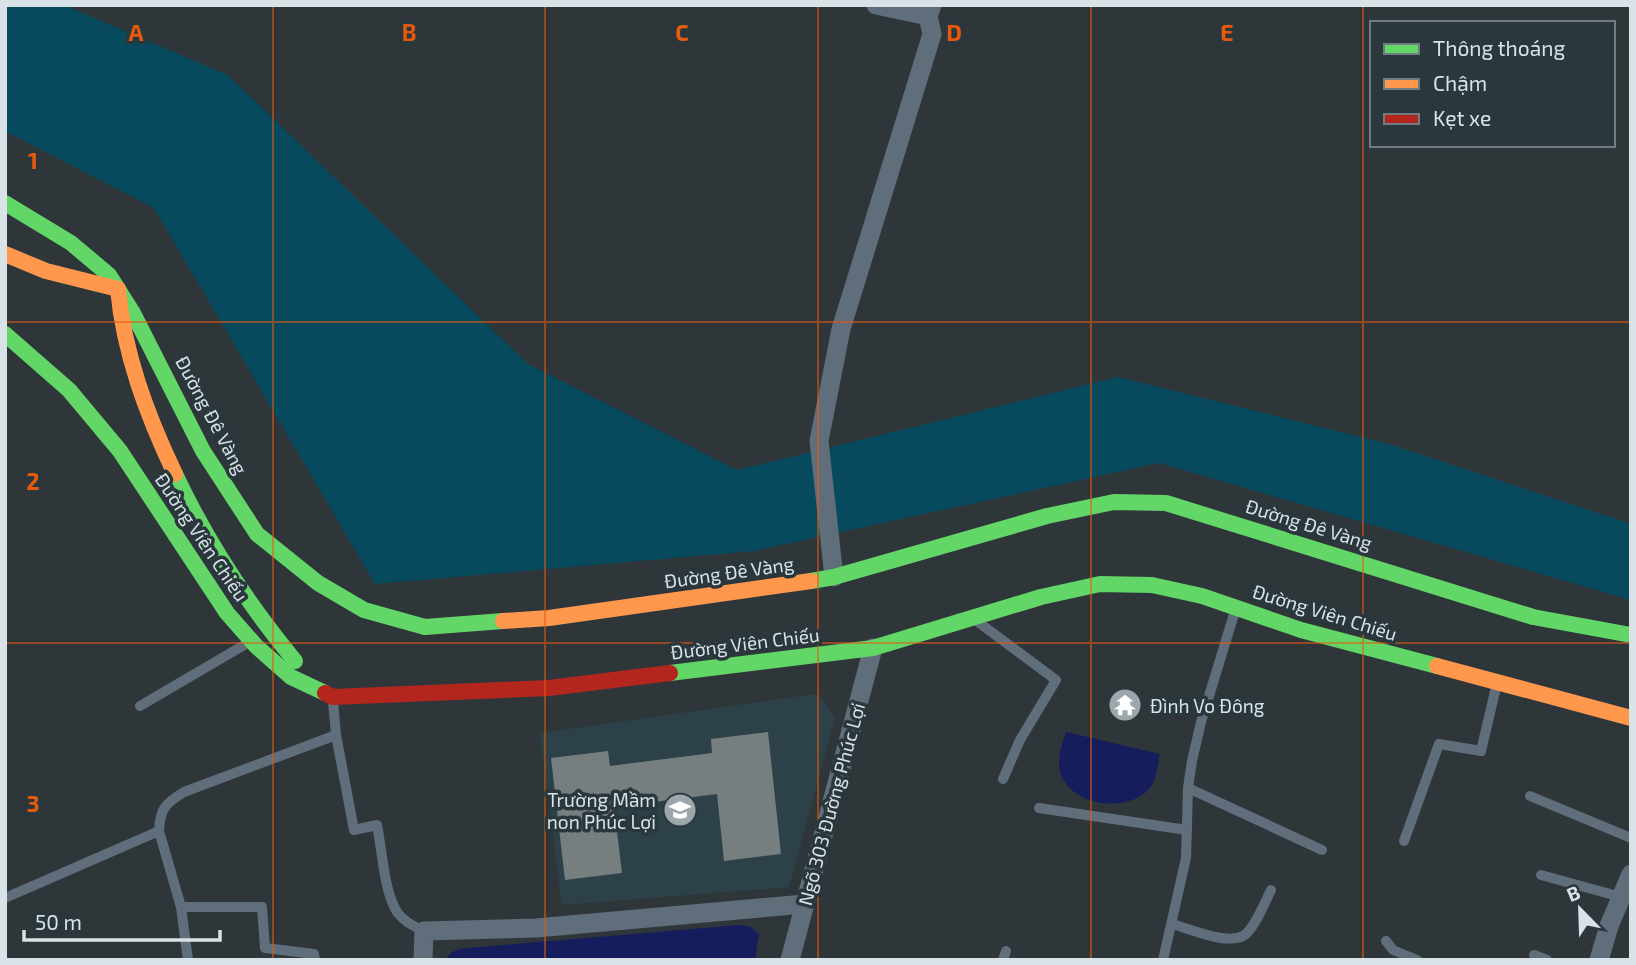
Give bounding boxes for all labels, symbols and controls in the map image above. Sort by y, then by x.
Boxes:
text: A [128,18,144,46]
text: B [402,18,416,46]
text: C [675,18,689,46]
text: D [946,18,962,46]
text: E [1220,18,1234,46]
legend [1370,21,1615,147]
text: Thông thoáng [1433,35,1565,60]
text: Chậm [1433,70,1487,95]
text: Kẹt xe [1433,105,1491,130]
text: 1 [28,146,38,174]
street label: Đường Đê Vàng [171,352,253,478]
text: 2 [26,467,40,495]
street label: Đường Viên Chiếu [151,468,253,606]
street label: Đường Đê Vàng [1243,494,1375,554]
street label: Đường Đê Vàng [663,551,796,592]
street label: Đường Viên Chiếu [1250,579,1400,645]
street label: Đường Viên Chiếu [669,622,821,664]
temple icon: Đình Vo Đông [1106,686,1144,724]
place label: Đình Vo Đông [1150,694,1265,717]
street label: Ngõ 303 Đường Phúc Lợi [793,700,869,908]
place label: Trường Mầm non Phúc Lợi [547,788,656,833]
text: 3 [26,789,40,817]
school or university icon: Trường Mầm non Phúc Lợi [661,791,699,829]
north arrow [1545,874,1615,944]
text: B [1563,880,1583,906]
scale bar [24,898,220,942]
text: 50 m [35,909,82,934]

